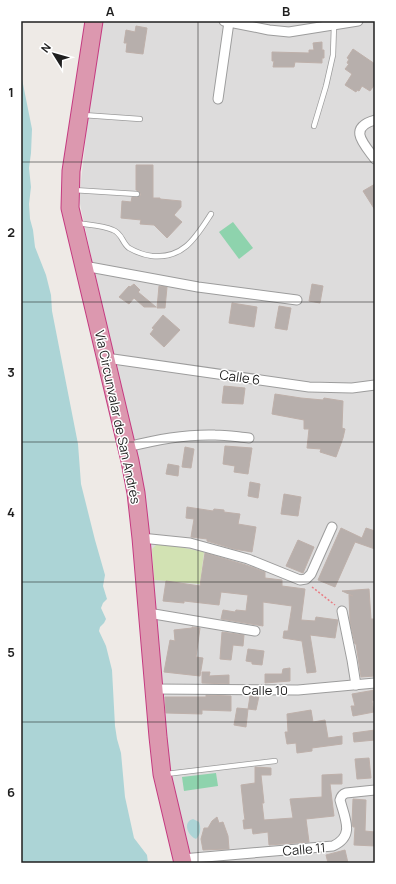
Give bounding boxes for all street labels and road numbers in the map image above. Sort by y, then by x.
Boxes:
street label: Vía Circunvalar de San Andrés [91,328,145,506]
street label: Calle 6 [219,365,261,389]
street label: Calle 10 [242,681,288,699]
street label: Calle 11 [282,838,326,860]

